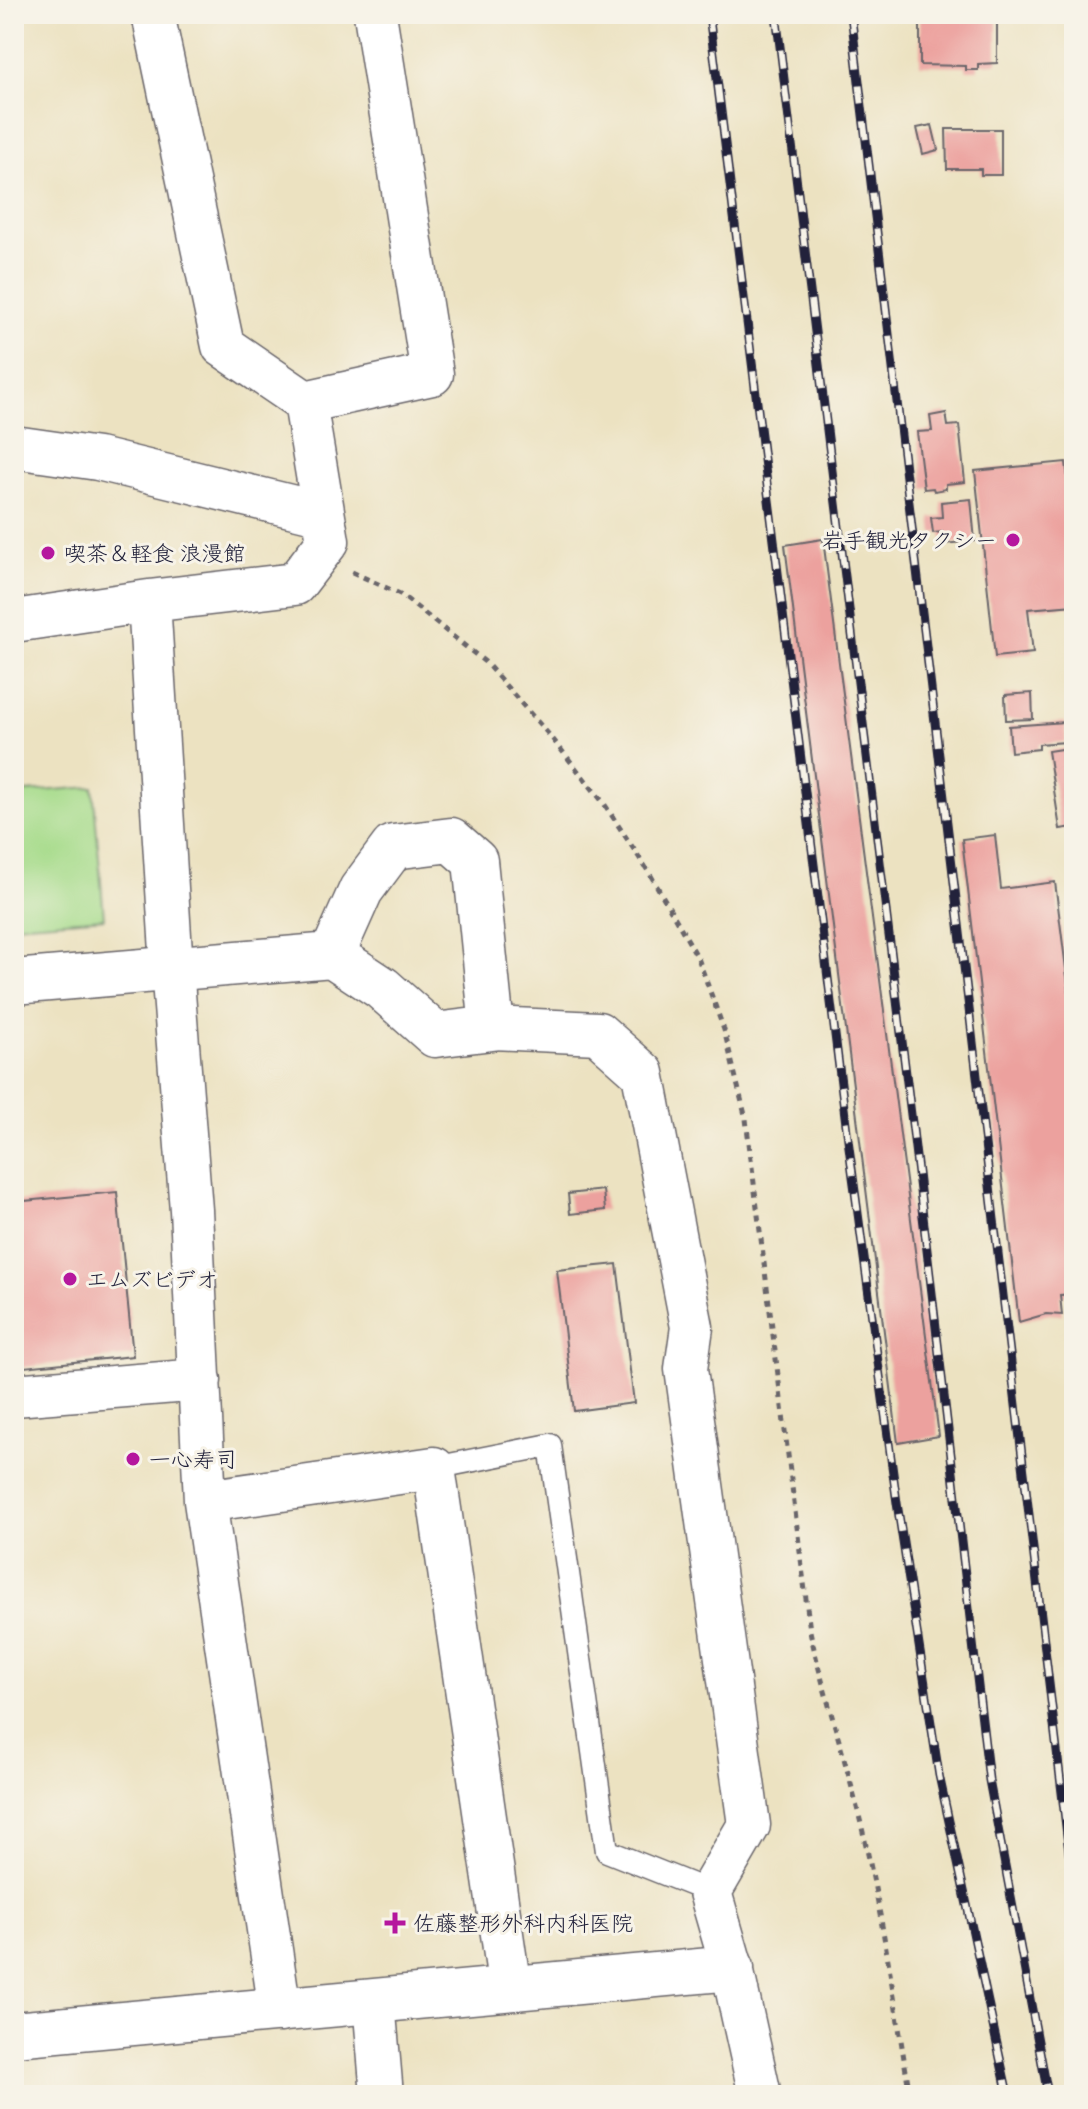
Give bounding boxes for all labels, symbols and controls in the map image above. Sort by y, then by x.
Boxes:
place label: 岩手観光タクシー [821,530,997,557]
marker: 岩手観光タクシー [1004,531,1022,549]
place label: 喫茶＆軽食 浪漫館 [64,543,245,570]
marker: 喫茶＆軽食 浪漫館 [39,544,57,562]
marker: エムズビデオ [61,1270,79,1288]
place label: エムズビデオ [86,1270,218,1296]
place label: 一心寿司 [149,1449,237,1476]
marker: 一心寿司 [124,1450,142,1468]
marker: 佐藤整形外科内科医院 [384,1912,406,1934]
place label: 佐藤整形外科内科医院 [413,1912,633,1940]

